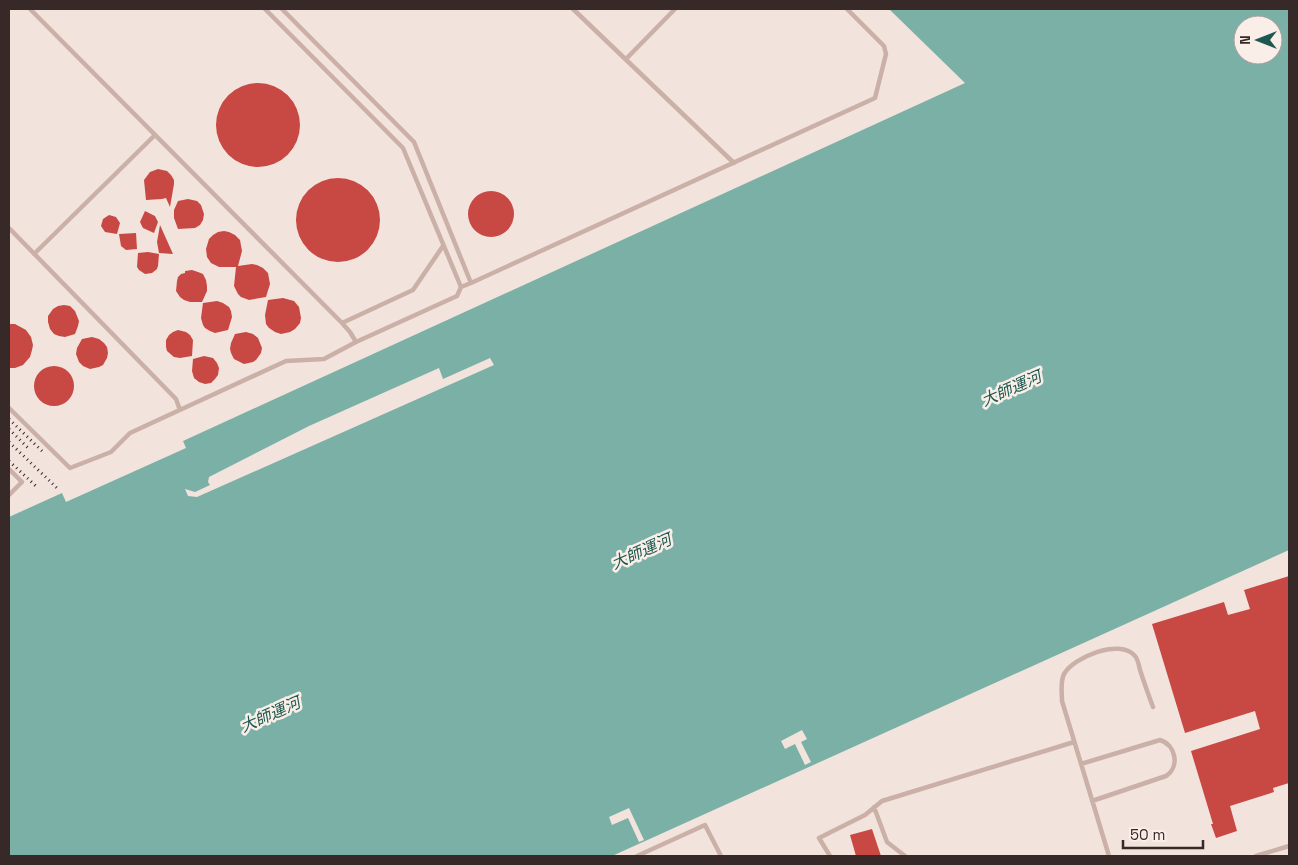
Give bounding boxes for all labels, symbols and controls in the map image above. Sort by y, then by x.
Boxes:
north arrow [1233,15,1283,65]
text: N [1236,35,1254,45]
water label: 大師運河 [978,365,1047,411]
water label: 大師運河 [608,528,677,574]
water label: 大師運河 [237,691,306,737]
scale bar [1123,818,1203,850]
text: 50 m [1130,825,1165,844]

